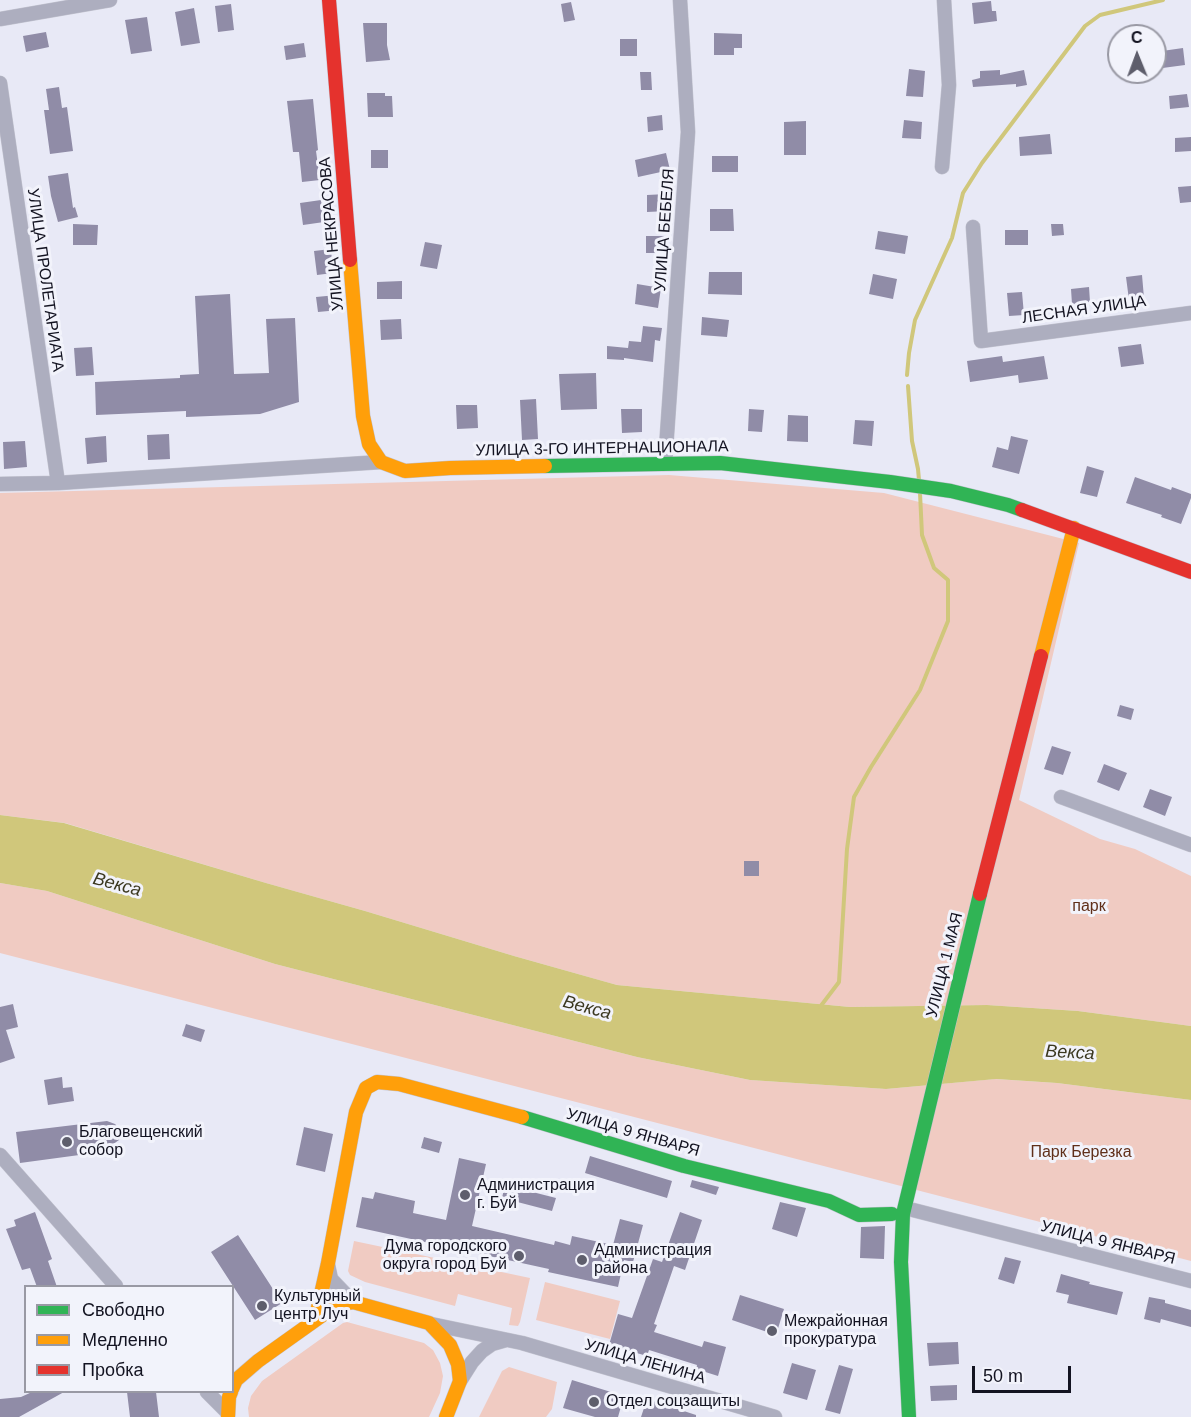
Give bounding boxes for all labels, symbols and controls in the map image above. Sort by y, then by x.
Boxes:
north arrow [1107,24,1167,84]
text: С [1131,29,1143,46]
street label: УЛИЦА НЕКРАСОВА [316,156,348,312]
street label: УЛИЦА БЕБЕЛЯ [651,168,679,292]
street label: УЛИЦА ПРОЛЕТАРИАТА [23,187,67,373]
street label: ЛЕСНАЯ УЛИЦА [1021,292,1147,328]
street label: УЛИЦА 3-ГО ИНТЕРНАЦИОНАЛА [475,437,729,461]
water label: Векса [90,868,144,902]
park label: парк [1072,897,1106,917]
street label: УЛИЦА 1 МАЯ [923,911,967,1019]
water label: Векса [560,991,614,1025]
water label: Векса [1045,1041,1095,1065]
street label: УЛИЦА 9 ЯНВАРЯ [564,1105,702,1161]
place label: Благовещенский собор [79,1123,203,1161]
marker: Благовещенский собор [60,1135,74,1149]
park label: Парк Березка [1030,1143,1132,1163]
place label: Администрация г. Буй [477,1176,595,1214]
marker: Администрация г. Буй [458,1188,472,1202]
street label: УЛИЦА 9 ЯНВАРЯ [1039,1217,1177,1269]
place label: Дума городского округа город Буй [383,1237,507,1275]
place label: Администрация района [594,1241,712,1279]
marker: Дума городского округа город Буй [512,1249,526,1263]
marker: Администрация района [575,1253,589,1267]
legend [24,1285,234,1393]
place label: Культурный центр Луч [274,1287,361,1325]
marker: Культурный центр Луч [255,1299,269,1313]
text: Свободно [82,1300,165,1320]
place label: Межрайонная прокуратура [784,1312,888,1350]
marker: Межрайонная прокуратура [765,1324,779,1338]
text: Медленно [82,1330,168,1350]
street label: УЛИЦА ЛЕНИНА [582,1336,708,1388]
scale bar [975,1354,1074,1392]
text: Пробка [82,1360,144,1380]
text: 50 m [983,1366,1023,1386]
place label: Отдел соцзащиты [606,1392,740,1412]
marker: Отдел соцзащиты [587,1395,601,1409]

